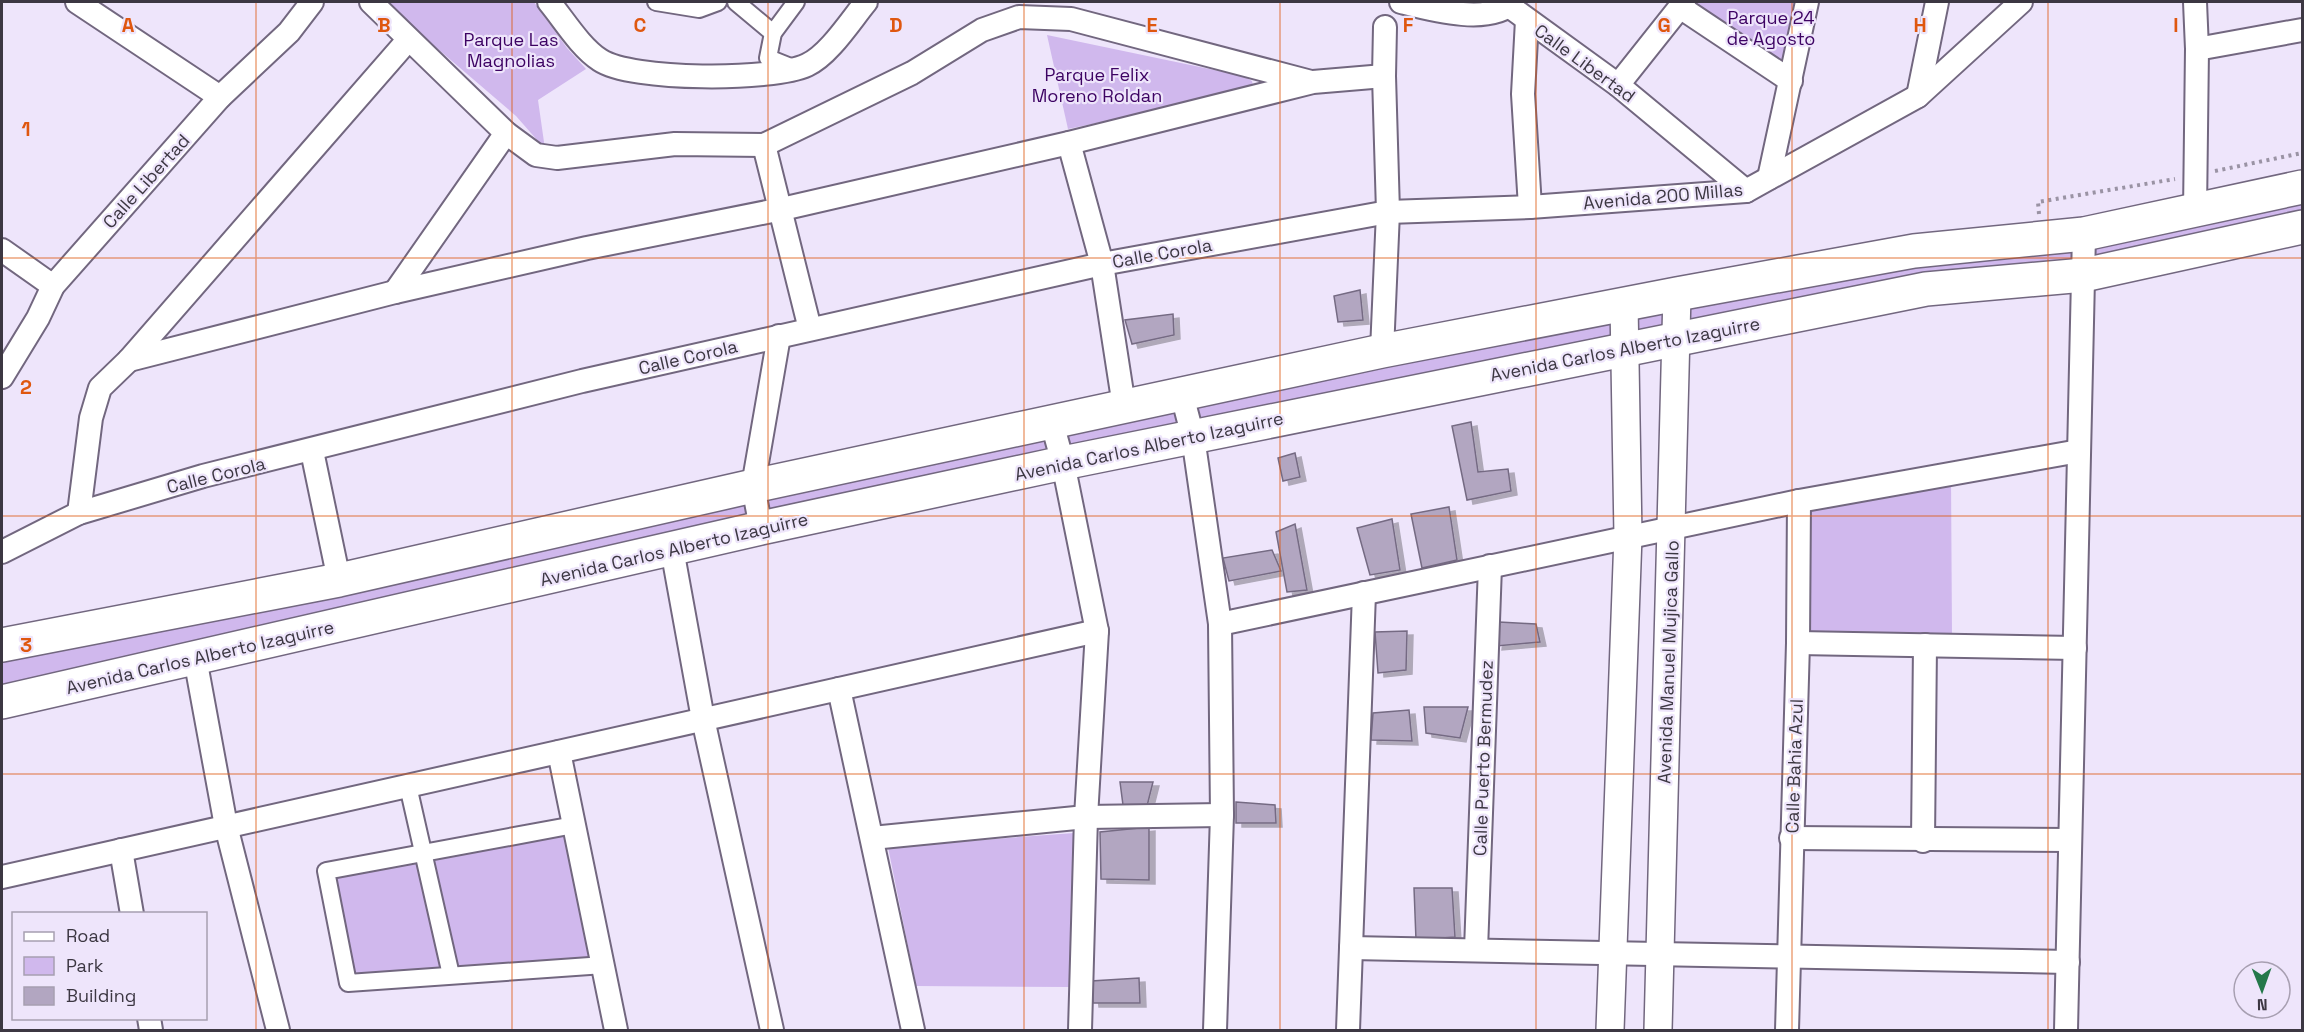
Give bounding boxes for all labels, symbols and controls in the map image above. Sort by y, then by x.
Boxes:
park label: Parque 24 de Agosto [1726,6,1816,50]
text: A [122,12,135,38]
text: B [377,12,391,38]
text: C [634,12,647,38]
text: D [889,12,903,38]
text: E [1146,12,1158,38]
text: F [1403,12,1414,38]
text: G [1657,12,1671,38]
text: H [1913,12,1927,38]
text: I [2173,12,2179,38]
street label: Calle Libertad [1530,19,1640,107]
park label: Parque Las Magnolias [464,28,558,72]
park label: Parque Felix Moreno Roldan [1032,63,1162,107]
text: 1 [21,116,31,142]
street label: Calle Libertad [98,129,194,233]
street label: Avenida 200 Millas [1582,178,1744,214]
street label: Calle Corola [1110,233,1214,273]
street label: Avenida Carlos Alberto Izaguirre [1488,312,1762,386]
street label: Calle Corola [636,334,740,380]
text: 2 [20,374,32,400]
street label: Avenida Carlos Alberto Izaguirre [1012,406,1286,486]
street label: Calle Corola [164,452,268,498]
street label: Avenida Carlos Alberto Izaguirre [538,507,810,591]
street label: Avenida Manuel Mujica Gallo [1652,540,1684,784]
street label: Avenida Carlos Alberto Izaguirre [64,615,336,699]
text: 3 [20,632,32,658]
street label: Calle Puerto Bermudez [1468,660,1498,856]
street label: Calle Bahia Azul [1780,698,1808,834]
legend [12,912,207,1020]
text: Road [66,924,110,947]
text: Park [66,954,104,977]
north arrow [2232,960,2292,1020]
text: Building [66,984,136,1007]
text: N [2257,994,2268,1015]

